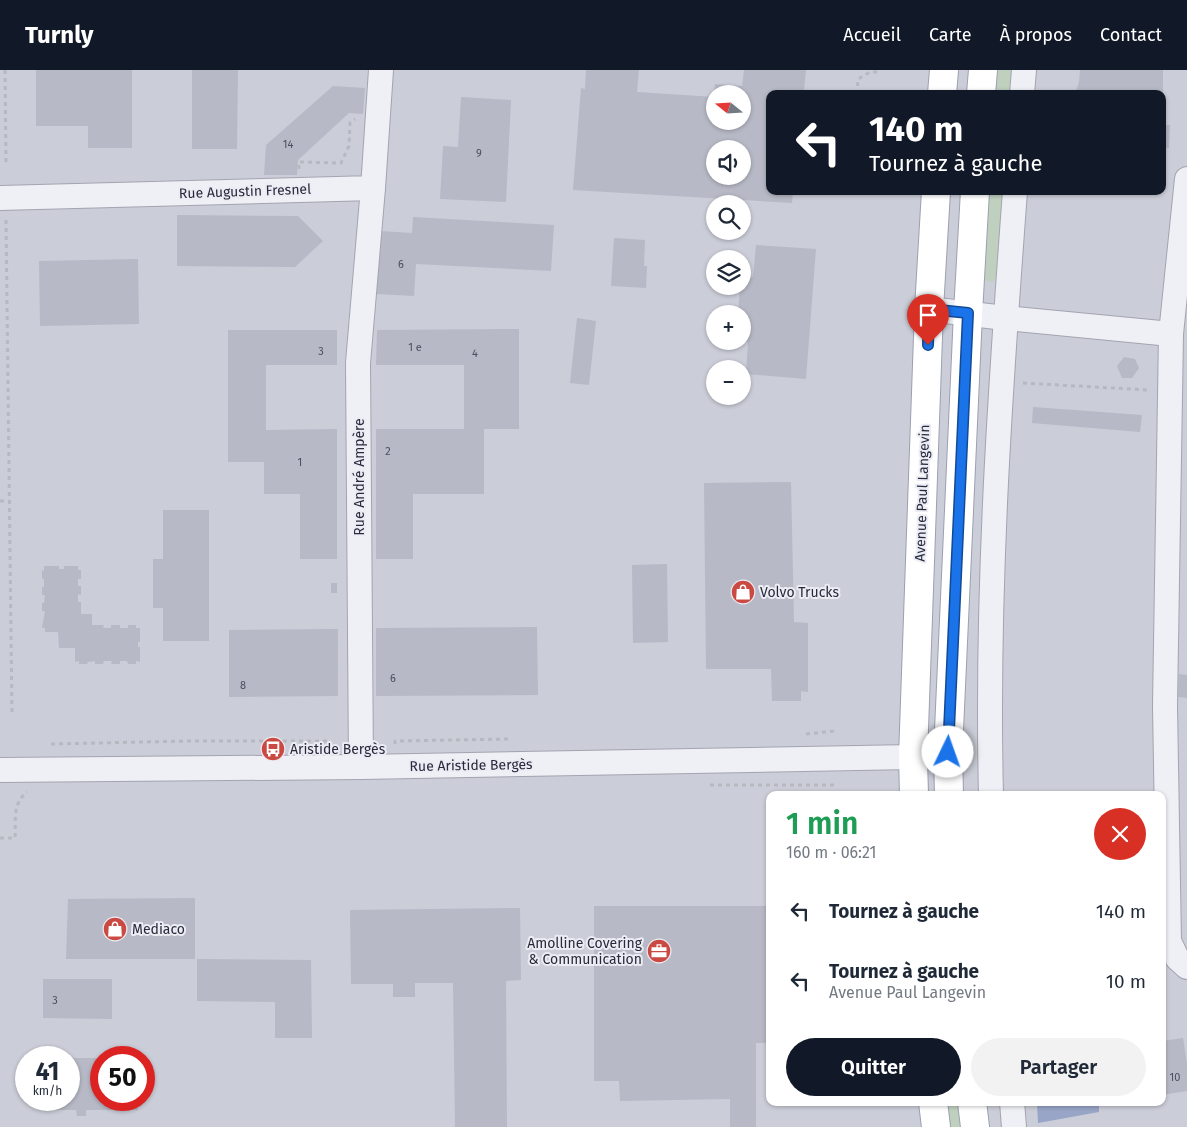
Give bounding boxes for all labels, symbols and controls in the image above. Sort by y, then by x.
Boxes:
text: Turnly [25,21,94,49]
text: Accueil [843,24,901,46]
text: Carte [929,24,972,46]
text: À propos [1000,24,1072,46]
text: Contact [1100,24,1162,46]
north arrow [706,85,751,130]
map controls [706,85,751,405]
text: 140 m [869,108,963,150]
icon: left [786,110,851,175]
house number: 14 [283,138,293,151]
button: sound [706,140,751,185]
house number: 9 [476,147,482,160]
text: Tournez à gauche [869,150,1042,177]
street label: Rue Augustin Fresnel [179,181,311,202]
button: search [706,195,751,240]
button: layers [706,250,751,295]
house number: 6 [398,258,404,271]
pin [907,294,949,345]
icon: arrive [914,301,942,329]
button: + [706,305,751,350]
house number: 1 e [408,341,422,354]
house number: 3 [318,345,324,358]
house number: 4 [472,347,478,360]
button: − [706,360,751,405]
street label: Rue André Ampère [351,418,368,536]
street label: Avenue Paul Langevin [912,424,933,562]
house number: 2 [385,445,391,458]
house number: 1 [298,456,302,469]
shop icon: Volvo Trucks [730,579,756,605]
place label: Volvo Trucks [760,584,839,601]
house number: 6 [390,672,396,685]
house number: 8 [240,679,246,692]
position arrow [921,725,973,777]
bus stop icon: Aristide Bergès [260,736,286,762]
place label: Aristide Bergès [290,741,386,758]
street label: Rue Aristide Bergès [409,756,533,775]
text: 1 min [786,806,858,842]
button: close [1094,808,1146,860]
text: 160 m · 06:21 [786,843,876,862]
icon: left [786,897,814,925]
text: Tournez à gauche [829,900,979,923]
text: 140 m [1096,900,1146,923]
shop icon: Mediaco [102,916,128,942]
place label: Mediaco [132,921,185,938]
place label: Amolline Covering & Communication [527,935,643,968]
office icon: Amolline Covering & Communication [646,938,672,964]
text: Tournez à gauche [829,960,979,983]
icon: left [786,967,814,995]
text: 10 m [1106,970,1146,993]
text: Avenue Paul Langevin [829,983,986,1002]
house number: 3 [52,994,58,1007]
button: Quitter [786,1038,961,1096]
button: Partager [971,1038,1146,1096]
speed limit sign: 50 [90,1046,155,1111]
text: 41 [36,1057,59,1087]
house number: 10 [1170,1071,1180,1084]
text: km/h [33,1084,62,1098]

